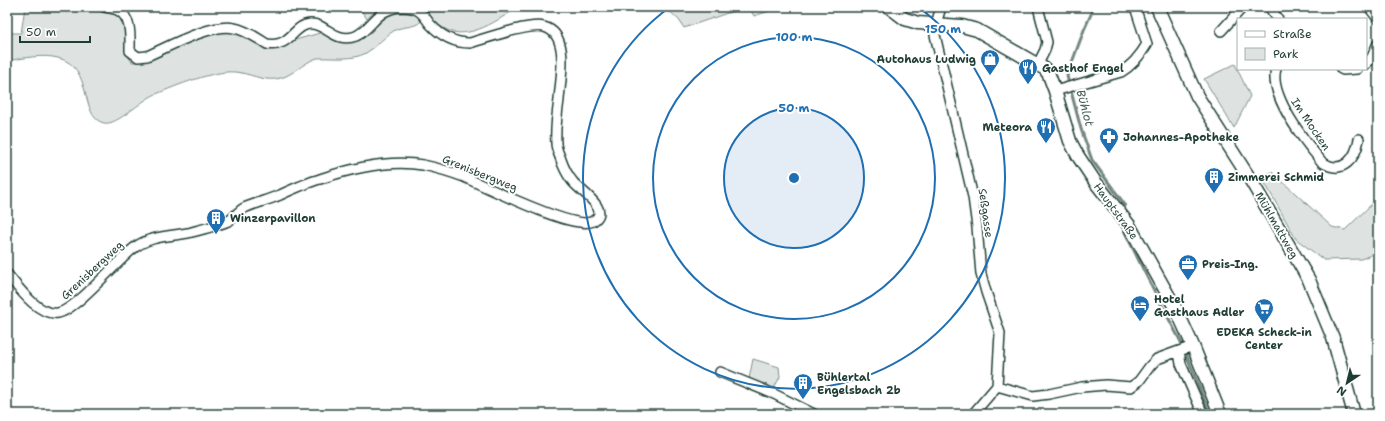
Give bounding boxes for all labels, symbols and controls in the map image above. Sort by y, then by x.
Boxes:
scale bar [20,18,90,44]
legend [1237,18,1367,70]
text: 150 m [925,21,961,37]
text: 50 m [26,24,56,40]
text: Straße [1273,26,1312,42]
text: 100 m [776,29,813,45]
text: Park [1273,46,1299,62]
shop icon: Autohaus Ludwig [979,48,1001,76]
place label: Autohaus Ludwig [877,52,976,67]
restaurant icon: Gasthof Engel [1017,57,1039,85]
place label: Gasthof Engel [1042,61,1124,76]
water label: Bühlot [1072,88,1098,129]
street label: Im Mocken [1288,95,1334,154]
text: 50 m [779,100,810,116]
restaurant icon: Meteora [1035,116,1057,144]
place label: Meteora [982,120,1032,135]
pharmacy icon: Johannes-Apotheke [1098,126,1120,154]
place label: Johannes-Apotheke [1123,130,1239,145]
street label: Grenisbergweg [440,152,520,195]
building icon: Zimmerei Schmid [1203,166,1225,194]
place label: Zimmerei Schmid [1228,170,1325,185]
centre of rings [787,171,801,185]
street label: Hauptstraße [1090,180,1141,243]
street label: Seßgasse [975,187,996,239]
street label: Mühlmattweg [1251,189,1302,262]
building icon: Winzerpavillon [205,207,227,235]
place label: Winzerpavillon [230,211,316,226]
street label: Grenisbergweg [58,238,127,303]
office icon: Preis-Ing. [1177,253,1199,281]
place label: Preis-Ing. [1202,257,1258,272]
place label: Hotel Gasthaus Adler [1154,292,1245,320]
hotel icon: Hotel Gasthaus Adler [1129,294,1151,322]
supermarket icon: EDEKA Scheck-in Center [1253,297,1275,325]
place label: EDEKA Scheck-in Center [1216,325,1312,353]
north arrow [1327,363,1367,403]
place label: Bühlertal Engelsbach 2b [817,370,901,398]
building icon: Bühlertal Engelsbach 2b [792,372,814,400]
text: N [1333,382,1349,399]

